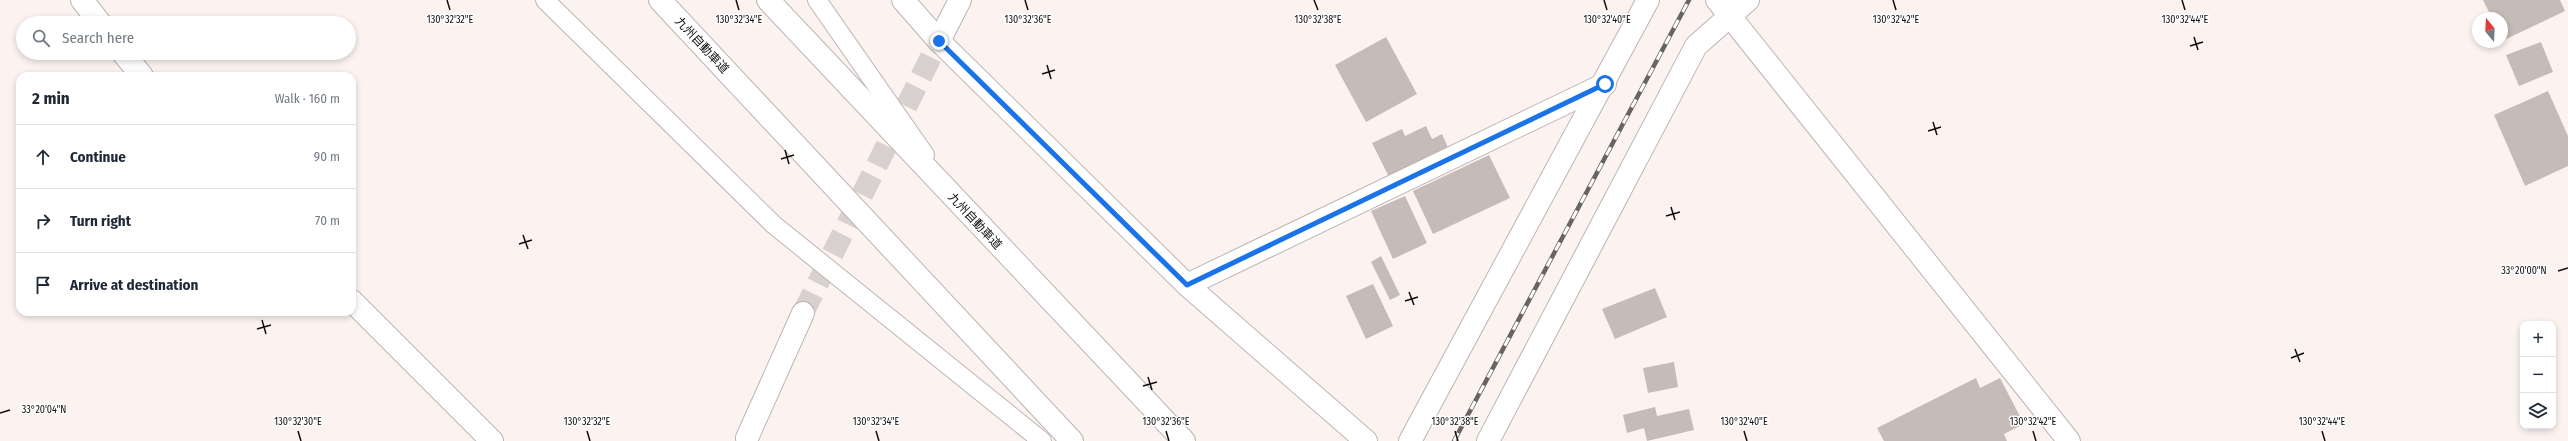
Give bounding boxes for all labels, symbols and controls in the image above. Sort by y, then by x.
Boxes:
north arrow [2472,12,2508,48]
text: 130°32'32"E [427,14,474,26]
street label: 九州自動車道 [672,14,732,76]
text: 130°32'34"E [716,14,763,26]
text: 130°32'36"E [1005,14,1052,26]
text: 130°32'38"E [1295,14,1342,26]
text: 130°32'40"E [1583,14,1631,26]
text: 130°32'42"E [1873,14,1919,26]
text: 130°32'44"E [2162,14,2209,26]
search box [16,16,356,60]
icon: search [30,27,52,49]
text: Search here [62,29,134,47]
route end [930,32,948,50]
route start [1596,75,1614,93]
text: 2 min [32,88,70,109]
text: Walk · 160 m [275,91,340,106]
icon: ahead [32,146,54,168]
text: Continue [70,148,126,166]
text: 90 m [314,149,340,164]
street label: 九州自動車道 [945,190,1005,252]
icon: right [32,210,54,232]
text: Turn right [70,212,131,230]
text: 70 m [315,213,340,228]
text: 33°20'00"N [2501,265,2547,277]
icon: arrive [32,274,54,296]
text: Arrive at destination [70,276,198,294]
map controls [2520,321,2556,429]
button: + [2520,321,2556,357]
button: − [2520,357,2556,393]
button: layers [2520,393,2556,429]
text: 33°20'04"N [22,404,66,416]
text: 130°32'30"E [274,416,322,428]
text: 130°32'32"E [564,416,611,428]
text: 130°32'34"E [853,416,900,428]
text: 130°32'36"E [1143,416,1190,428]
text: 130°32'38"E [1432,416,1479,428]
text: 130°32'40"E [1720,416,1768,428]
text: 130°32'42"E [2010,416,2056,428]
text: 130°32'44"E [2299,416,2346,428]

